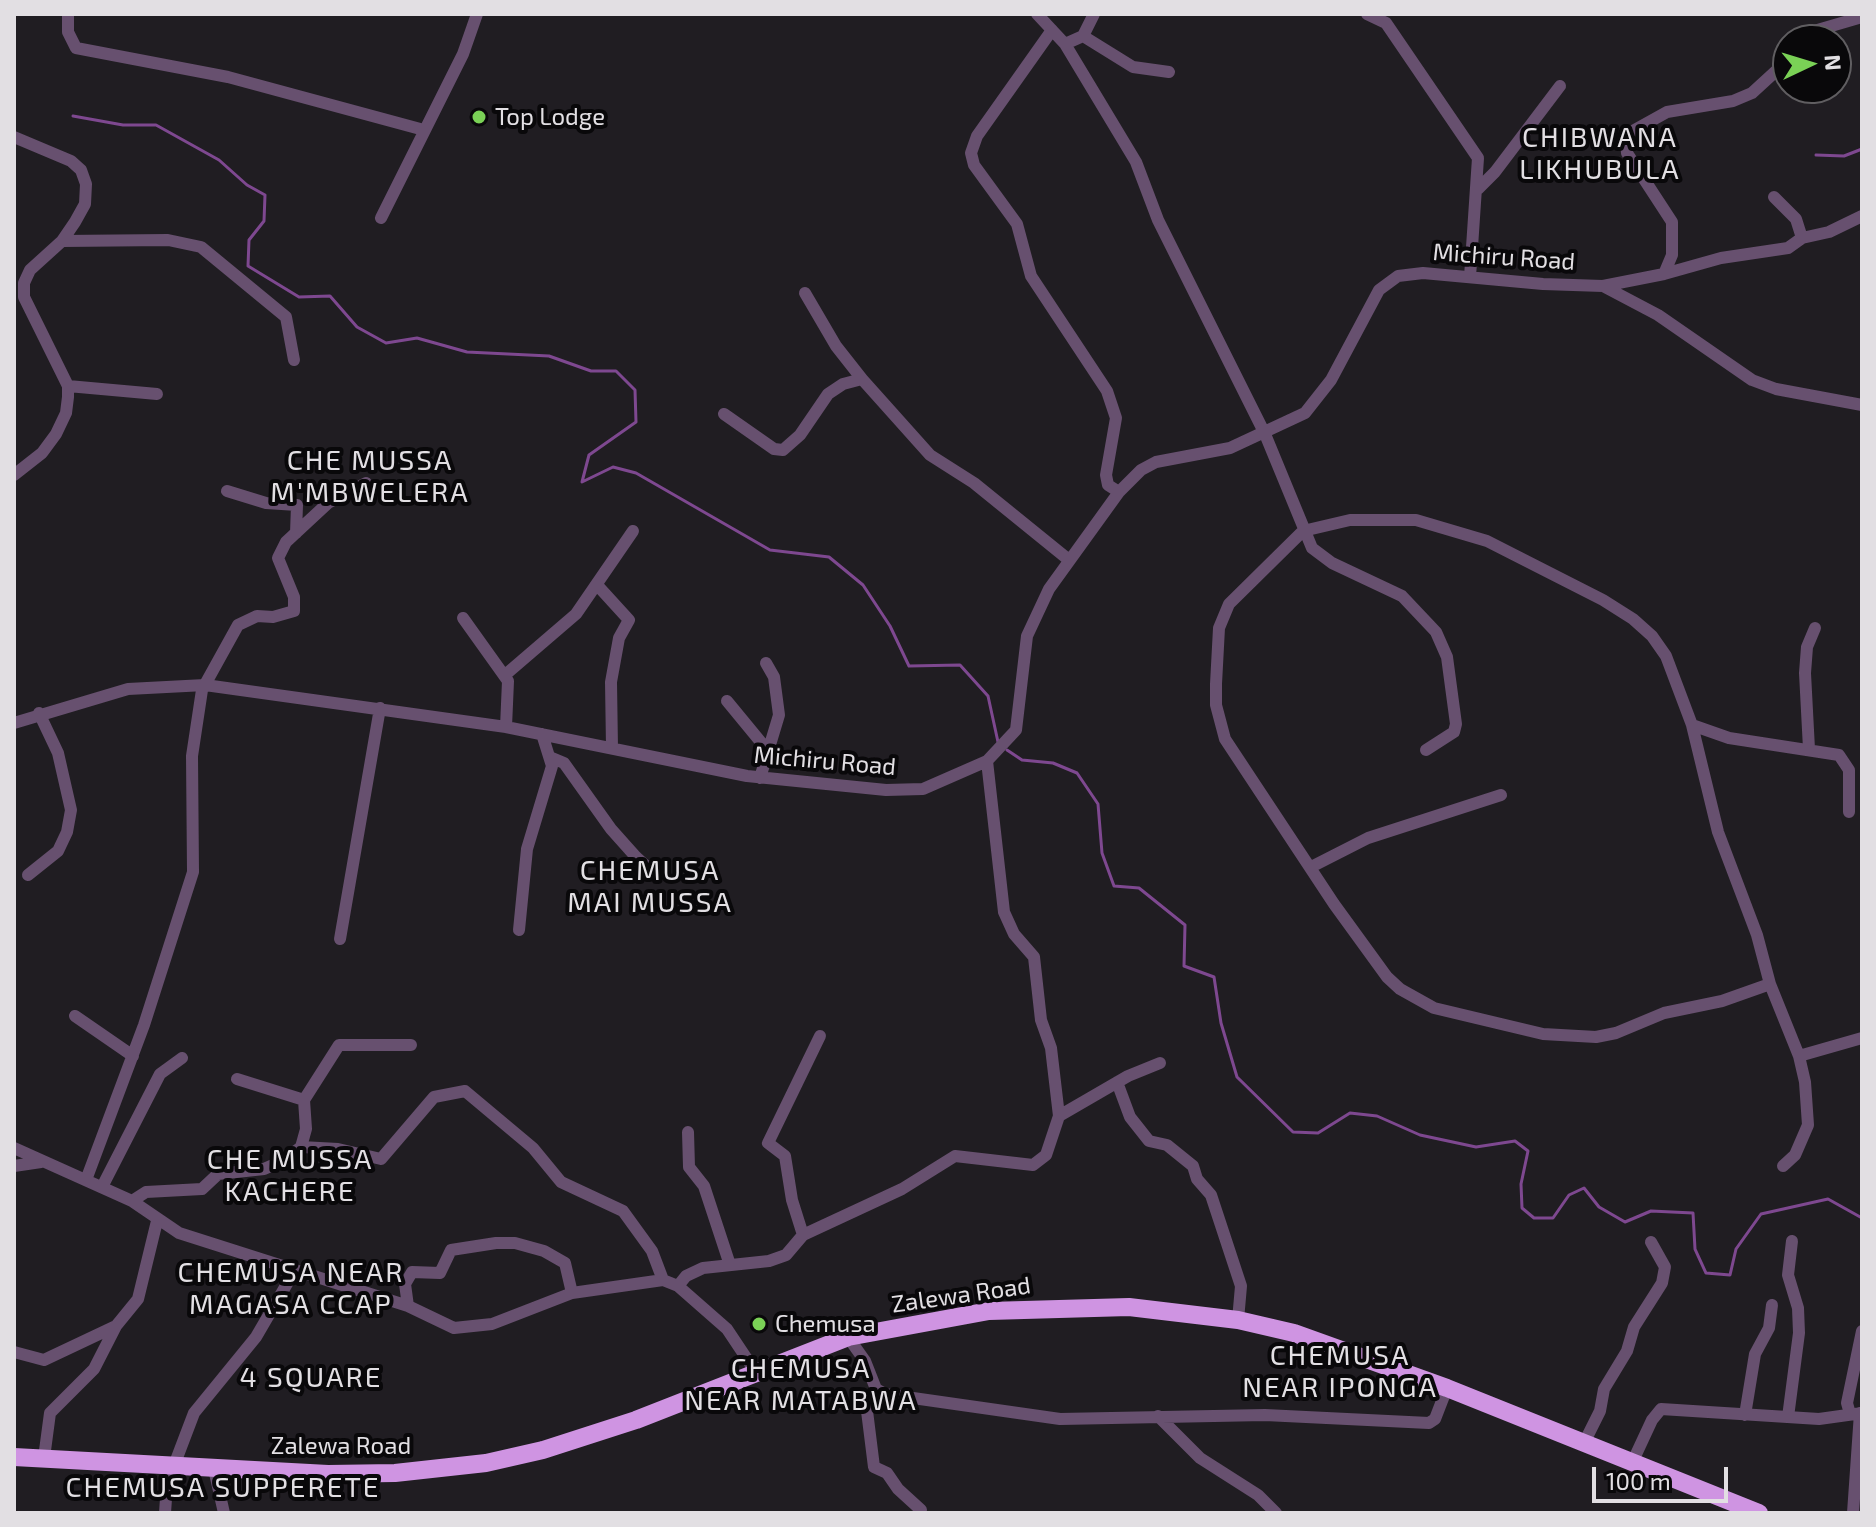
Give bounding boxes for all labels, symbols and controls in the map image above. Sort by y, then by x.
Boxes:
north arrow [1772,24,1852,104]
text: N [1820,54,1847,71]
place label: Top Lodge [495,103,605,131]
marker: Top Lodge [470,108,488,126]
district label: CHIBWANA LIKHUBULA [1519,121,1681,187]
street label: Michiru Road [1432,238,1576,276]
district label: CHE MUSSA M'MBWELERA [270,444,470,510]
street label: Michiru Road [753,740,897,782]
district label: CHEMUSA MAI MUSSA [567,854,733,920]
district label: CHE MUSSA KACHERE [207,1143,373,1209]
district label: CHEMUSA NEAR MAGASA CCAP [177,1256,405,1322]
street label: Zalewa Road [890,1271,1032,1319]
place label: Chemusa [775,1310,876,1338]
marker: Chemusa [750,1315,768,1333]
district label: CHEMUSA NEAR IPONGA [1242,1339,1438,1405]
district label: CHEMUSA NEAR MATABWA [684,1352,918,1418]
district label: 4 SQUARE [240,1361,382,1395]
street label: Zalewa Road [271,1432,411,1460]
scale bar [1596,1451,1732,1501]
text: 100 m [1606,1466,1671,1495]
district label: CHEMUSA SUPPERETE [66,1471,380,1505]

